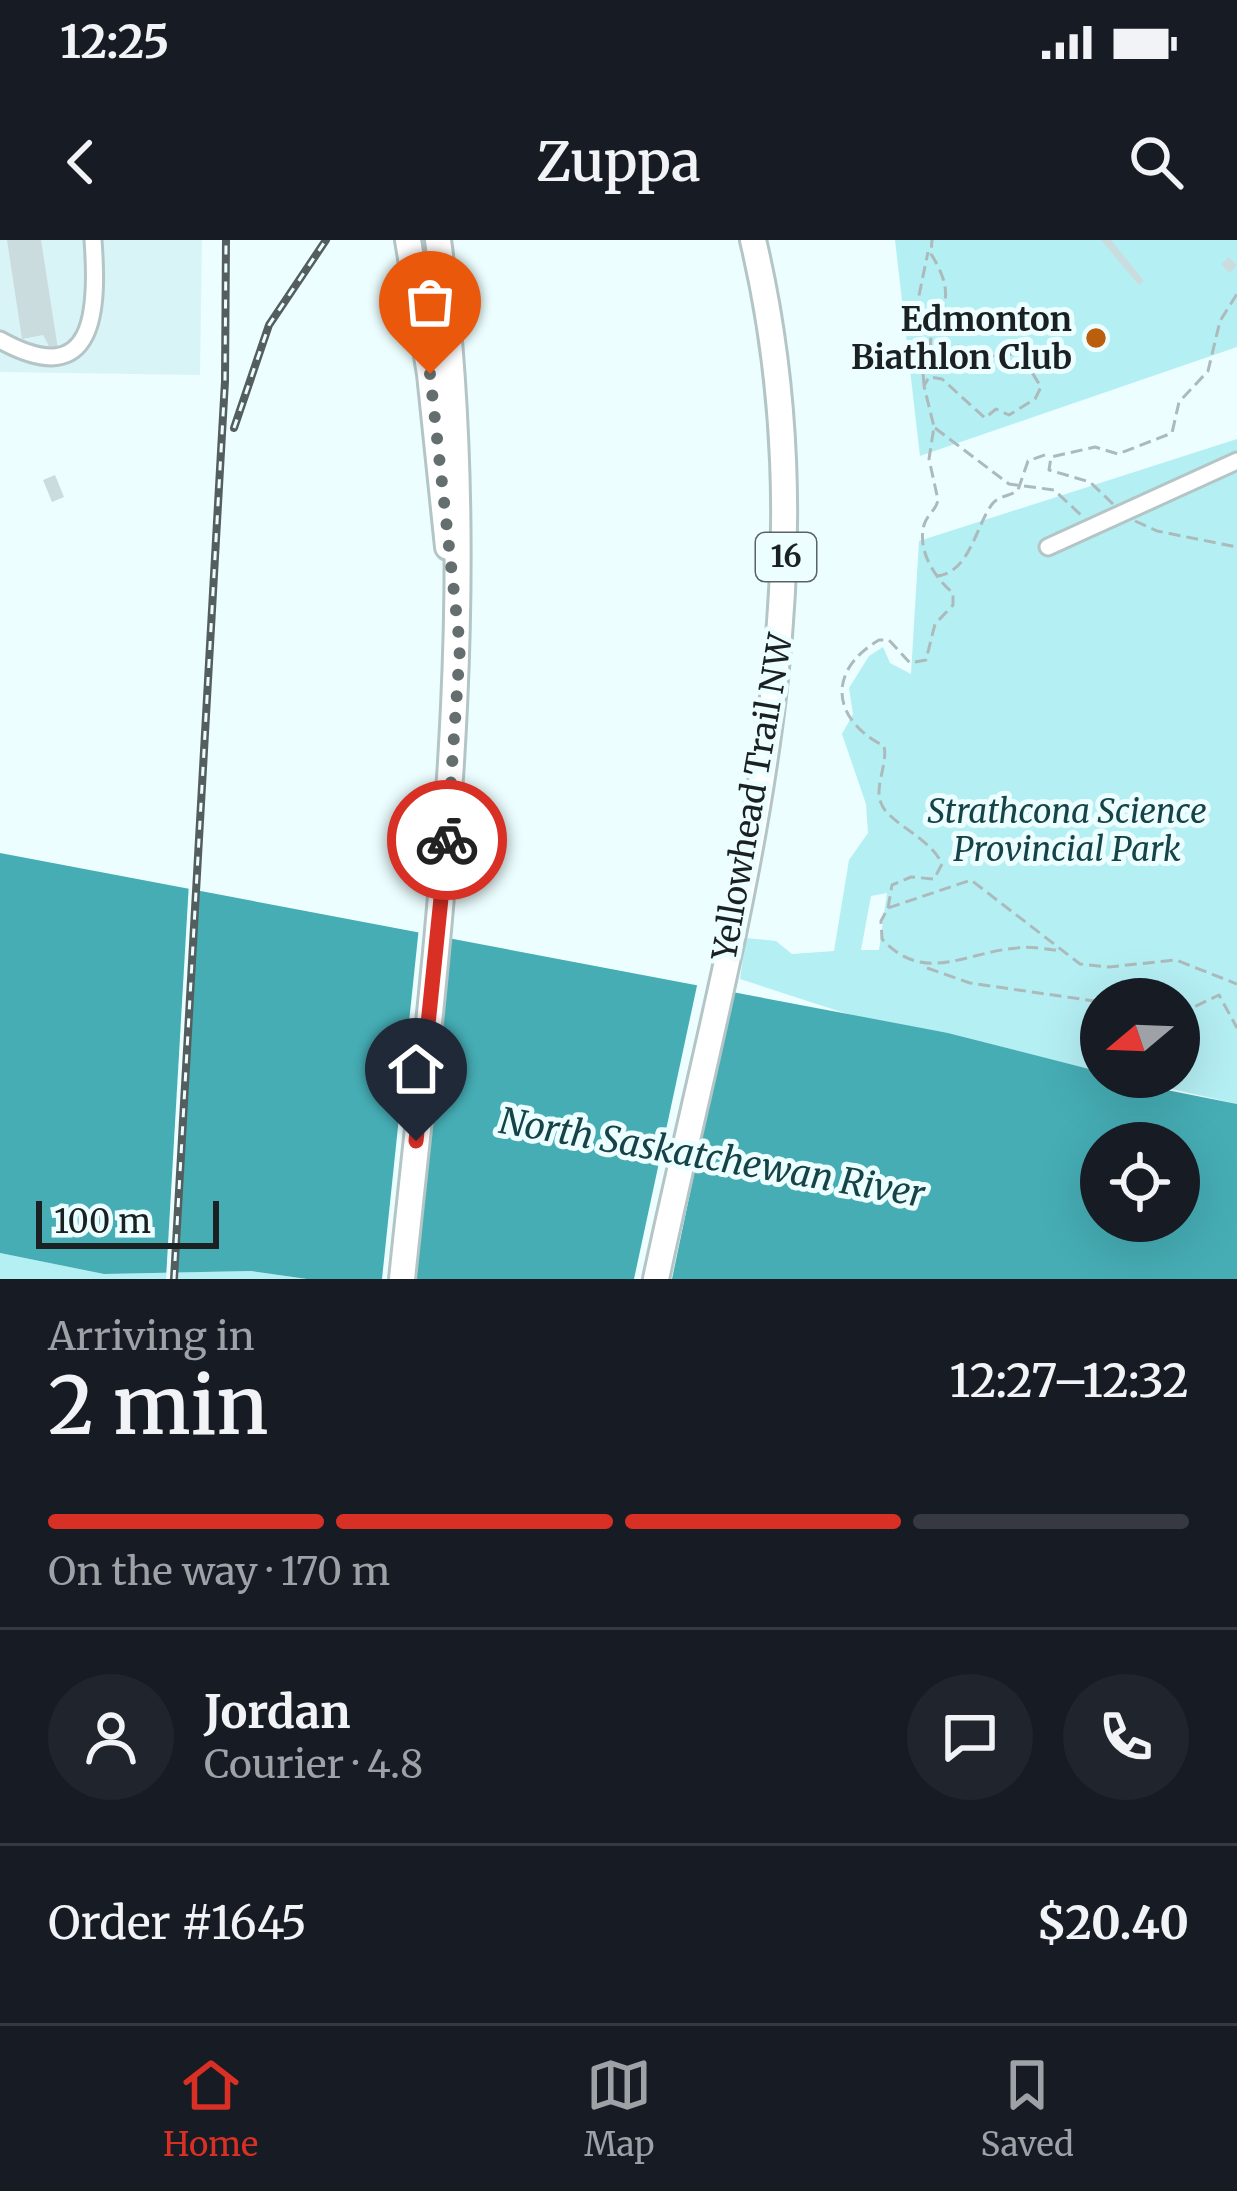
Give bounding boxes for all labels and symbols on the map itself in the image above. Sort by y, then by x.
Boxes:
pin [379,251,481,374]
place label: Edmonton Biathlon Club [851,299,1072,378]
marker: Edmonton Biathlon Club [1083,325,1109,351]
road number: 16 [756,533,816,581]
street label: Yellowhead Trail NW [703,630,802,964]
courier [387,780,507,900]
park label: Strathcona Science Provincial Park [927,791,1207,870]
north arrow [1080,978,1200,1098]
pin [365,1018,467,1141]
water label: North Saskatchewan River [496,1098,929,1217]
scale bar [36,1195,219,1248]

